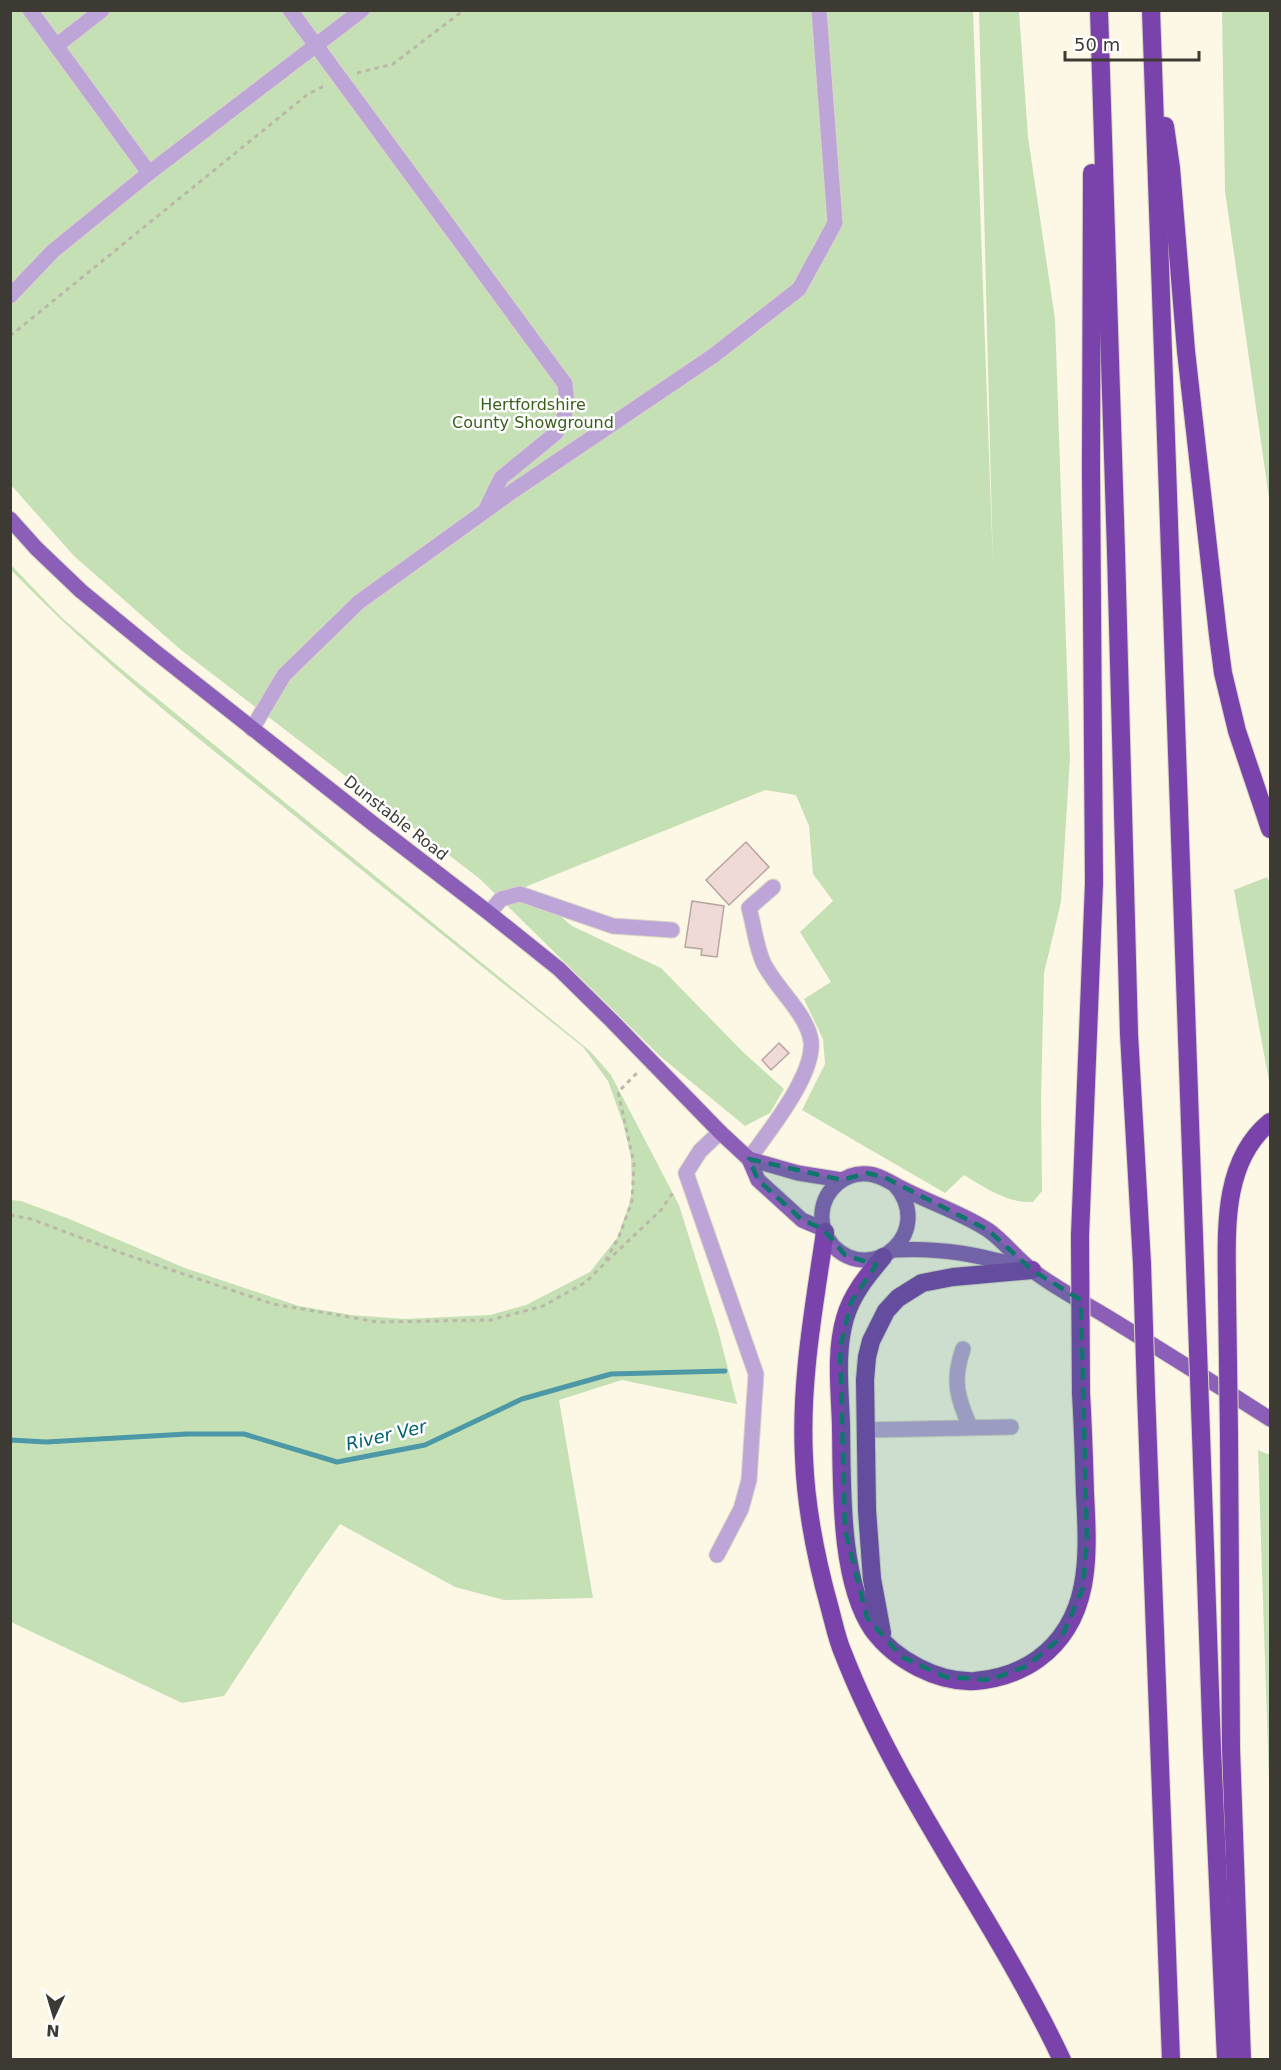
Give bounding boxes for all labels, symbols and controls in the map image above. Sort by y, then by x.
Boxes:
scale bar [1065,24,1198,62]
text: 50 m [1074,34,1120,55]
park label: Hertfordshire County Showground [452,395,614,432]
street label: Dunstable Road [340,772,452,864]
water label: River Ver [344,1415,430,1454]
north arrow [24,1986,84,2046]
text: N [46,2021,60,2040]

